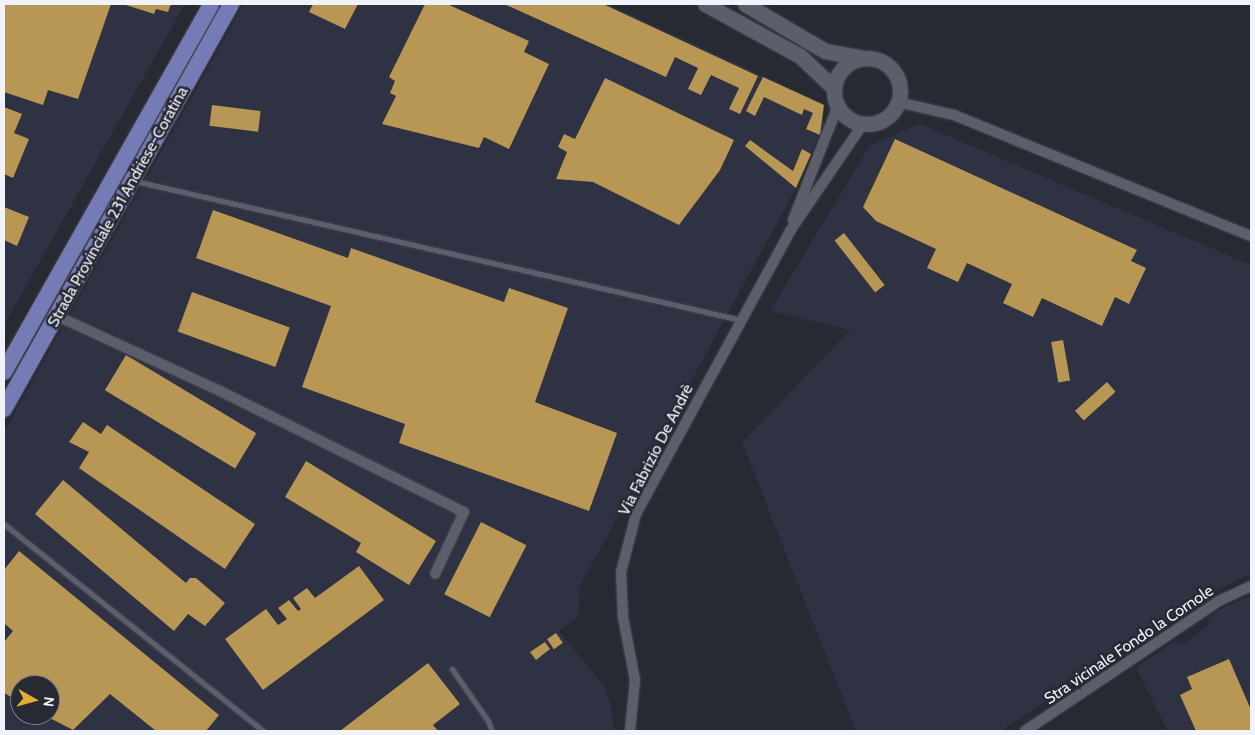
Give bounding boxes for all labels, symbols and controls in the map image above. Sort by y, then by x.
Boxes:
street label: Strada Provinciale 231 Andriese-Coratina [44,83,192,331]
street label: Via Fabrizio De Andrè [615,381,697,519]
street label: Stra vicinale Fondo la Cornole [1041,581,1217,709]
north arrow [10,675,60,725]
text: N [39,696,58,708]

